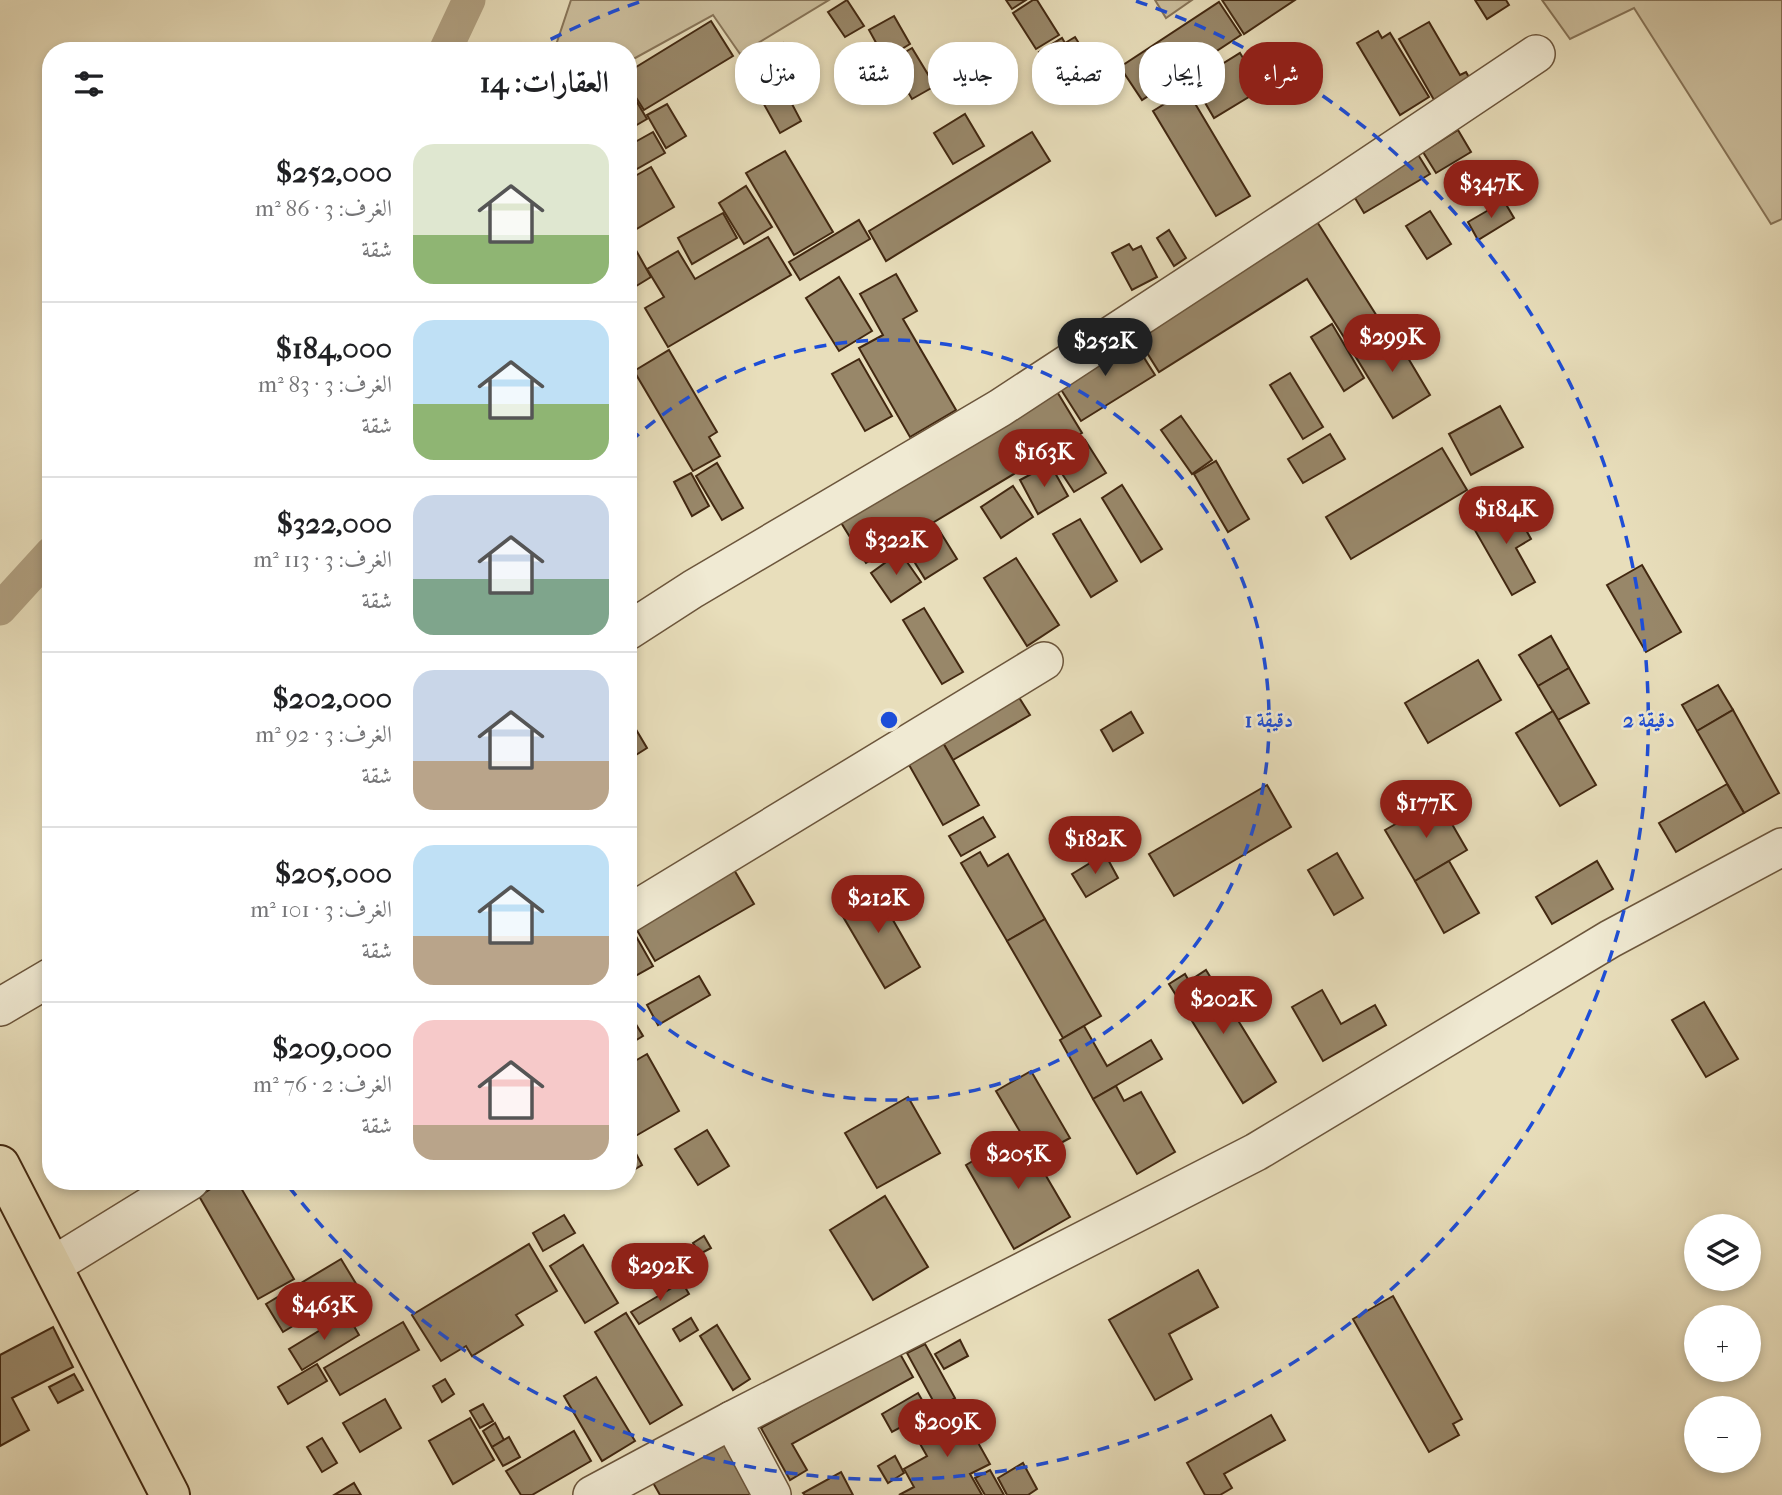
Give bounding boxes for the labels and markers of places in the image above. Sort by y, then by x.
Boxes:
pin: $347K [1442,160,1540,220]
pin: $299K [1343,314,1441,374]
pin: $252K [1056,318,1154,378]
pin: $163K [995,430,1093,489]
pin: $184K [1457,486,1555,546]
pin: $322K [847,518,945,577]
centre of rings [877,708,901,732]
pin: $177K [1377,780,1475,840]
pin: $182K [1046,816,1144,876]
pin: $212K [829,876,927,935]
pin: $202K [1174,976,1272,1036]
pin: $205K [969,1132,1067,1191]
pin: $292K [611,1244,709,1303]
pin: $463K [275,1282,373,1342]
pin: $209K [898,1400,996,1459]

